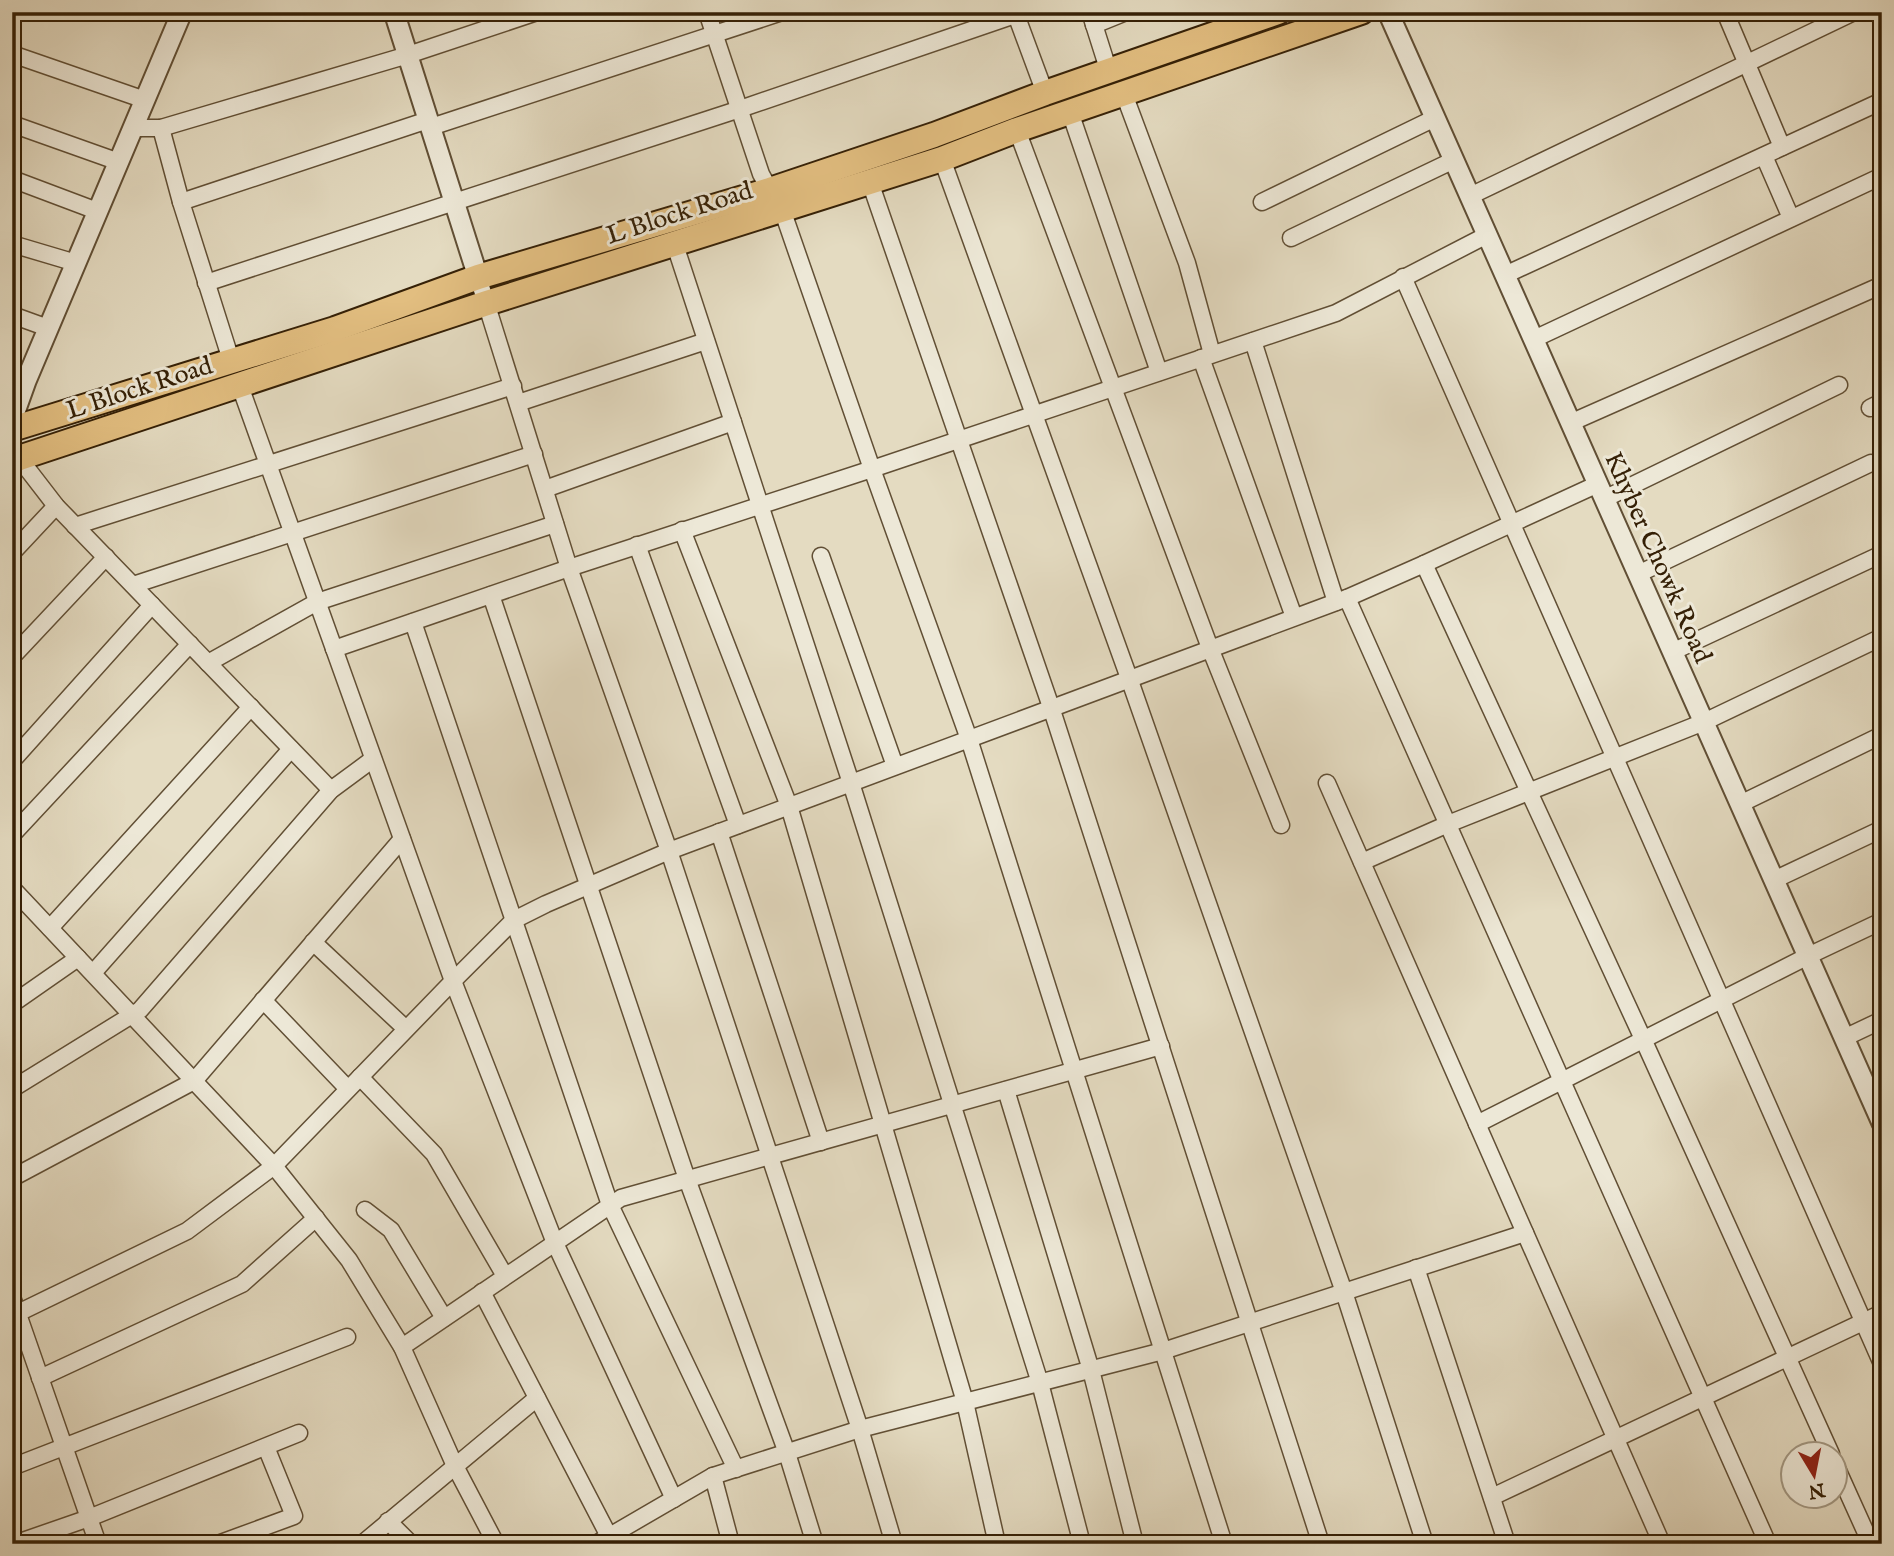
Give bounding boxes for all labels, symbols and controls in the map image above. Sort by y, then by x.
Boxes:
street label: L Block Road [602,174,757,253]
street label: L Block Road [62,349,217,428]
street label: Khyber Chowk Road [1596,447,1719,668]
north arrow [1778,1440,1848,1510]
text: N [1806,1476,1828,1503]

